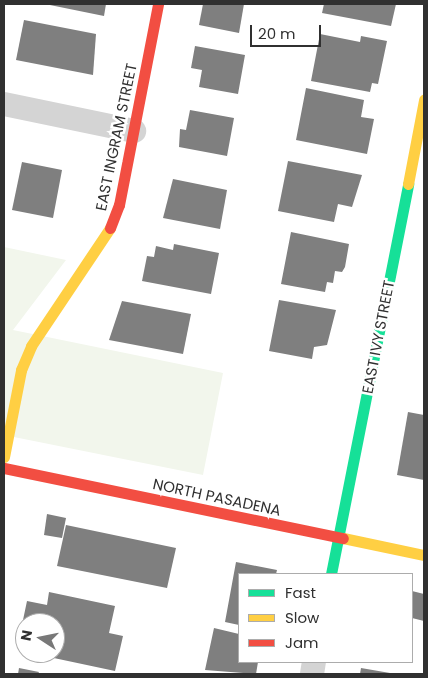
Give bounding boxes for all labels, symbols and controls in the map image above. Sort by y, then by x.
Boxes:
scale bar [253,15,324,47]
text: 20 m [258,23,296,44]
street label: EAST INGRAM STREET [92,62,140,212]
street label: EAST IVY STREET [358,279,398,395]
street label: NORTH PASADENA [151,475,283,519]
legend [238,573,413,663]
text: Fast [285,582,316,603]
text: Slow [285,607,319,628]
north arrow [15,613,65,663]
text: N [15,628,37,642]
text: Jam [285,632,319,653]

